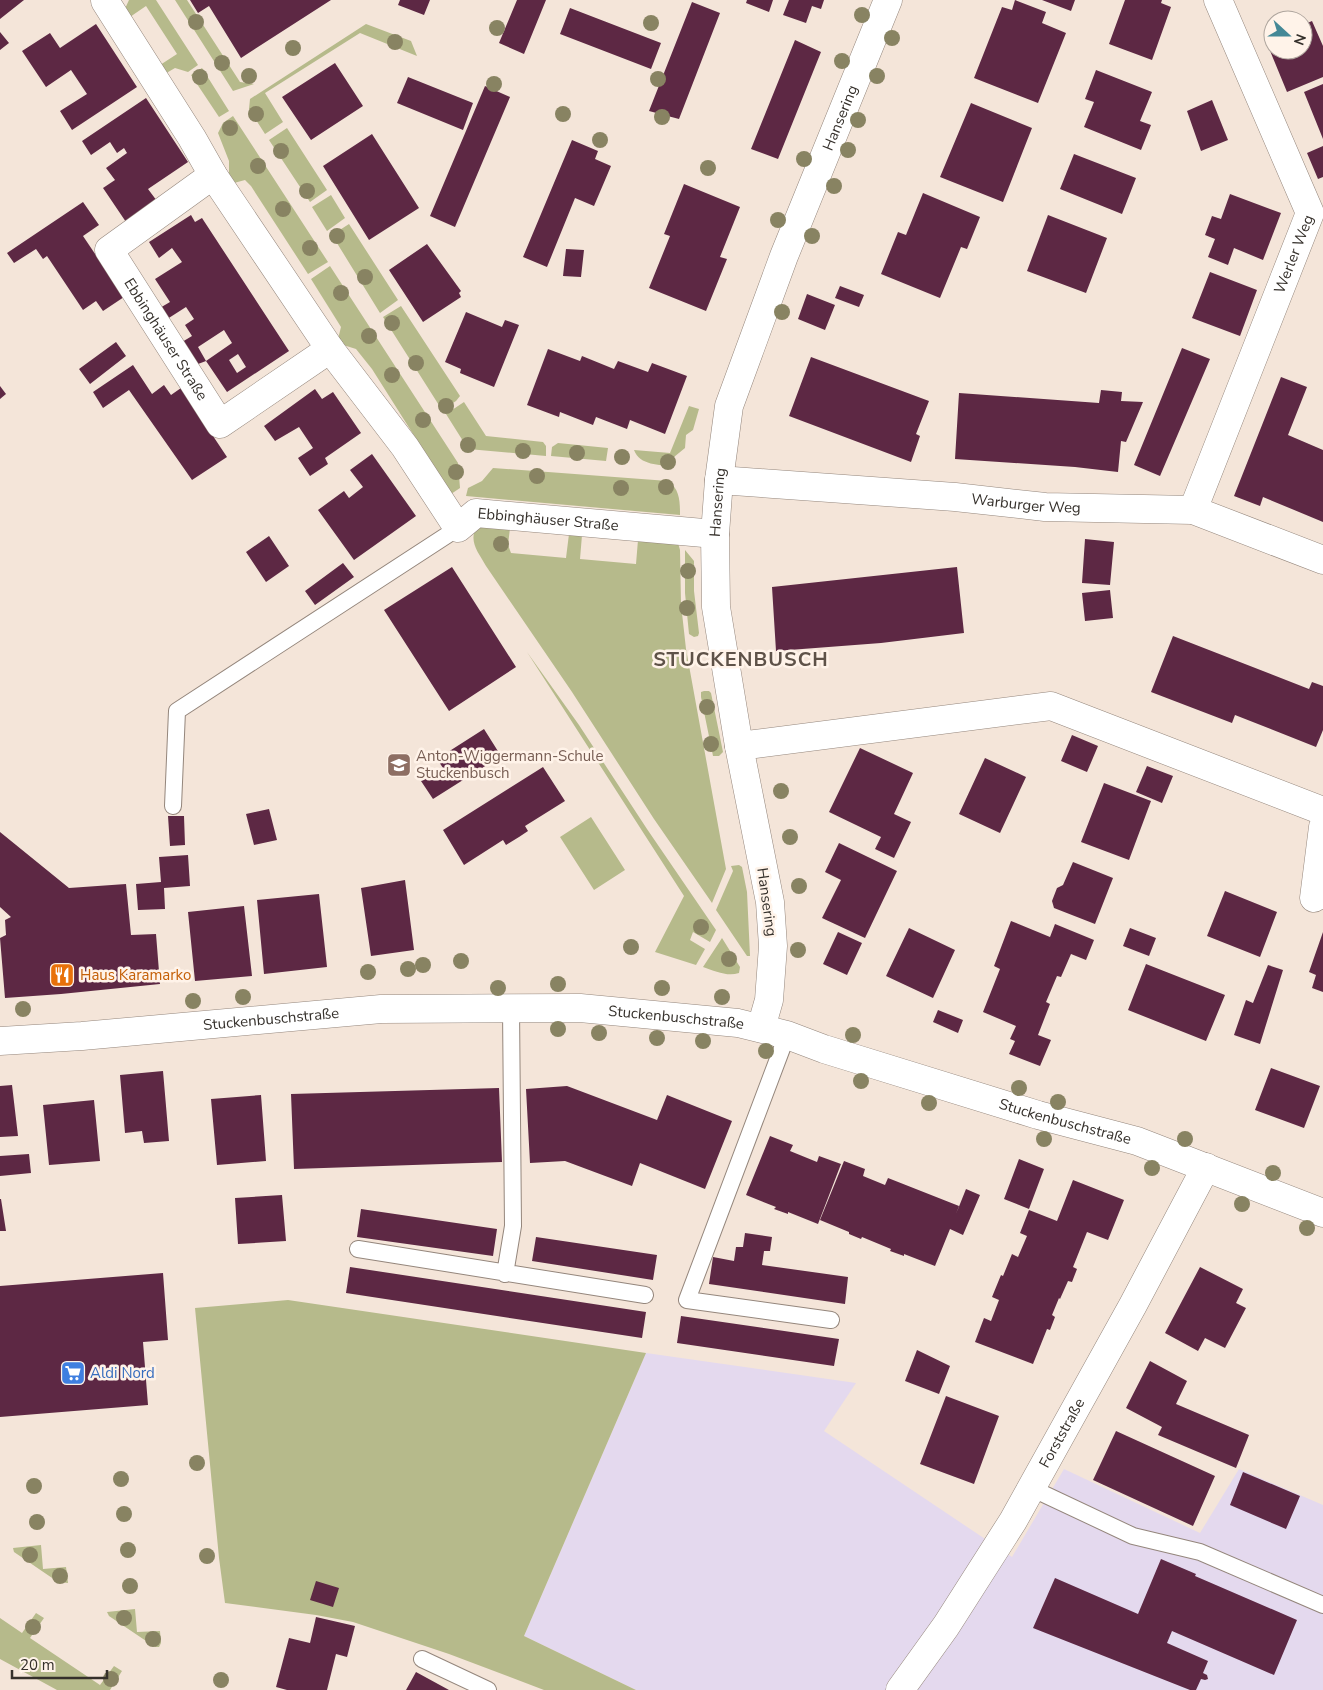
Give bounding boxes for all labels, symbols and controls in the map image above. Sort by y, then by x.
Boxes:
north arrow [1263,10,1313,60]
text: N [1289,31,1310,48]
street label: Hansering [818,82,862,154]
street label: Werler Weg [1269,212,1318,296]
street label: Ebbinghäuser Straße [119,274,212,404]
street label: Hansering [705,467,731,538]
street label: Warburger Weg [970,489,1081,518]
street label: Ebbinghäuser Straße [477,503,619,535]
district label: STUCKENBUSCH [653,646,829,673]
place label: Anton-Wiggermann-Schule Stuckenbusch [416,746,603,783]
school or university icon: Anton-Wiggermann-Schule Stuckenbusch [386,752,412,778]
street label: Hansering [752,866,782,938]
restaurant icon: Haus Karamarko [49,962,75,988]
place label: Haus Karamarko [80,965,191,985]
street label: Stuckenbuschstraße [607,1001,746,1034]
street label: Stuckenbuschstraße [202,1003,340,1035]
street label: Stuckenbuschstraße [997,1094,1134,1149]
supermarket icon: Aldi Nord [60,1360,86,1386]
place label: Aldi Nord [90,1363,155,1383]
street label: Forststraße [1034,1395,1089,1471]
scale bar [12,1648,108,1680]
text: 20 m [20,1655,55,1675]

